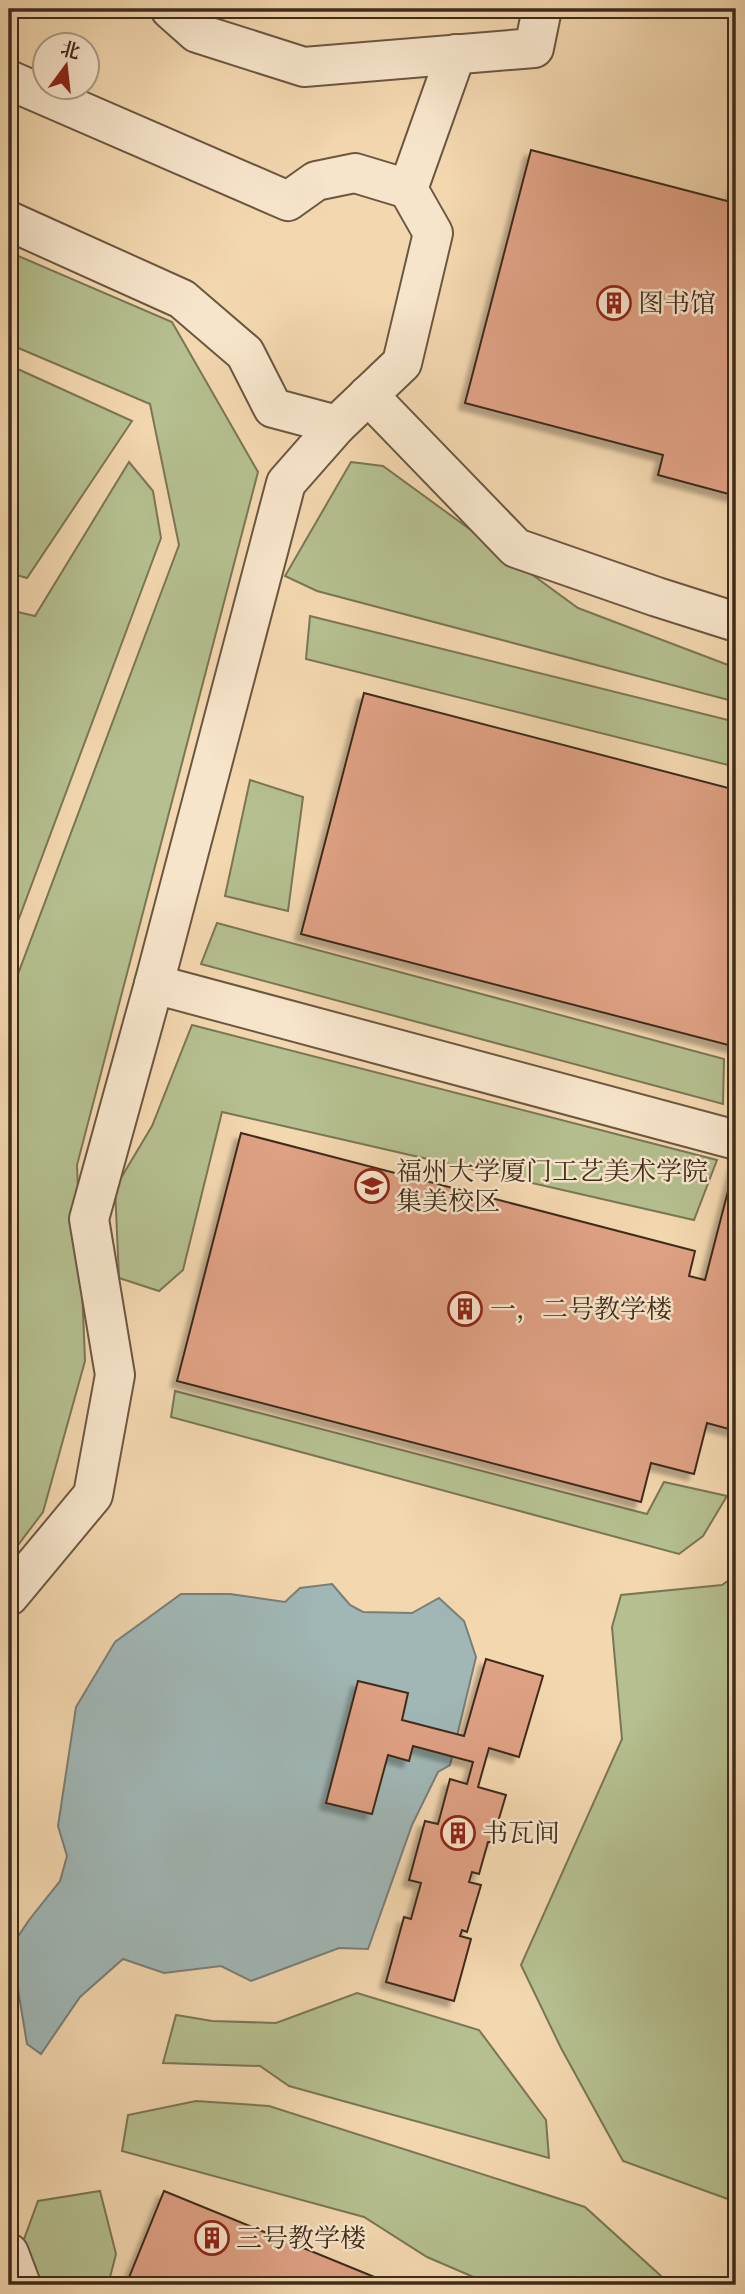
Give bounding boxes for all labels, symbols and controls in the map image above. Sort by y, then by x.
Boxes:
north arrow [32,32,102,102]
text: 北 [58,36,82,64]
building icon: 图书馆 [595,284,633,322]
place label: 图书馆 [638,287,716,319]
place label: 福州大学厦门工艺美术学院 集美校区 [396,1155,708,1217]
school or university icon: 福州大学厦门工艺美术学院 集美校区 [353,1167,391,1205]
building icon: 一，二号教学楼 [446,1290,484,1328]
place label: 一，二号教学楼 [490,1293,672,1325]
building icon: 书瓦间 [439,1814,477,1852]
place label: 书瓦间 [482,1817,560,1849]
building icon: 三号教学楼 [193,2219,231,2257]
place label: 三号教学楼 [236,2222,366,2254]

